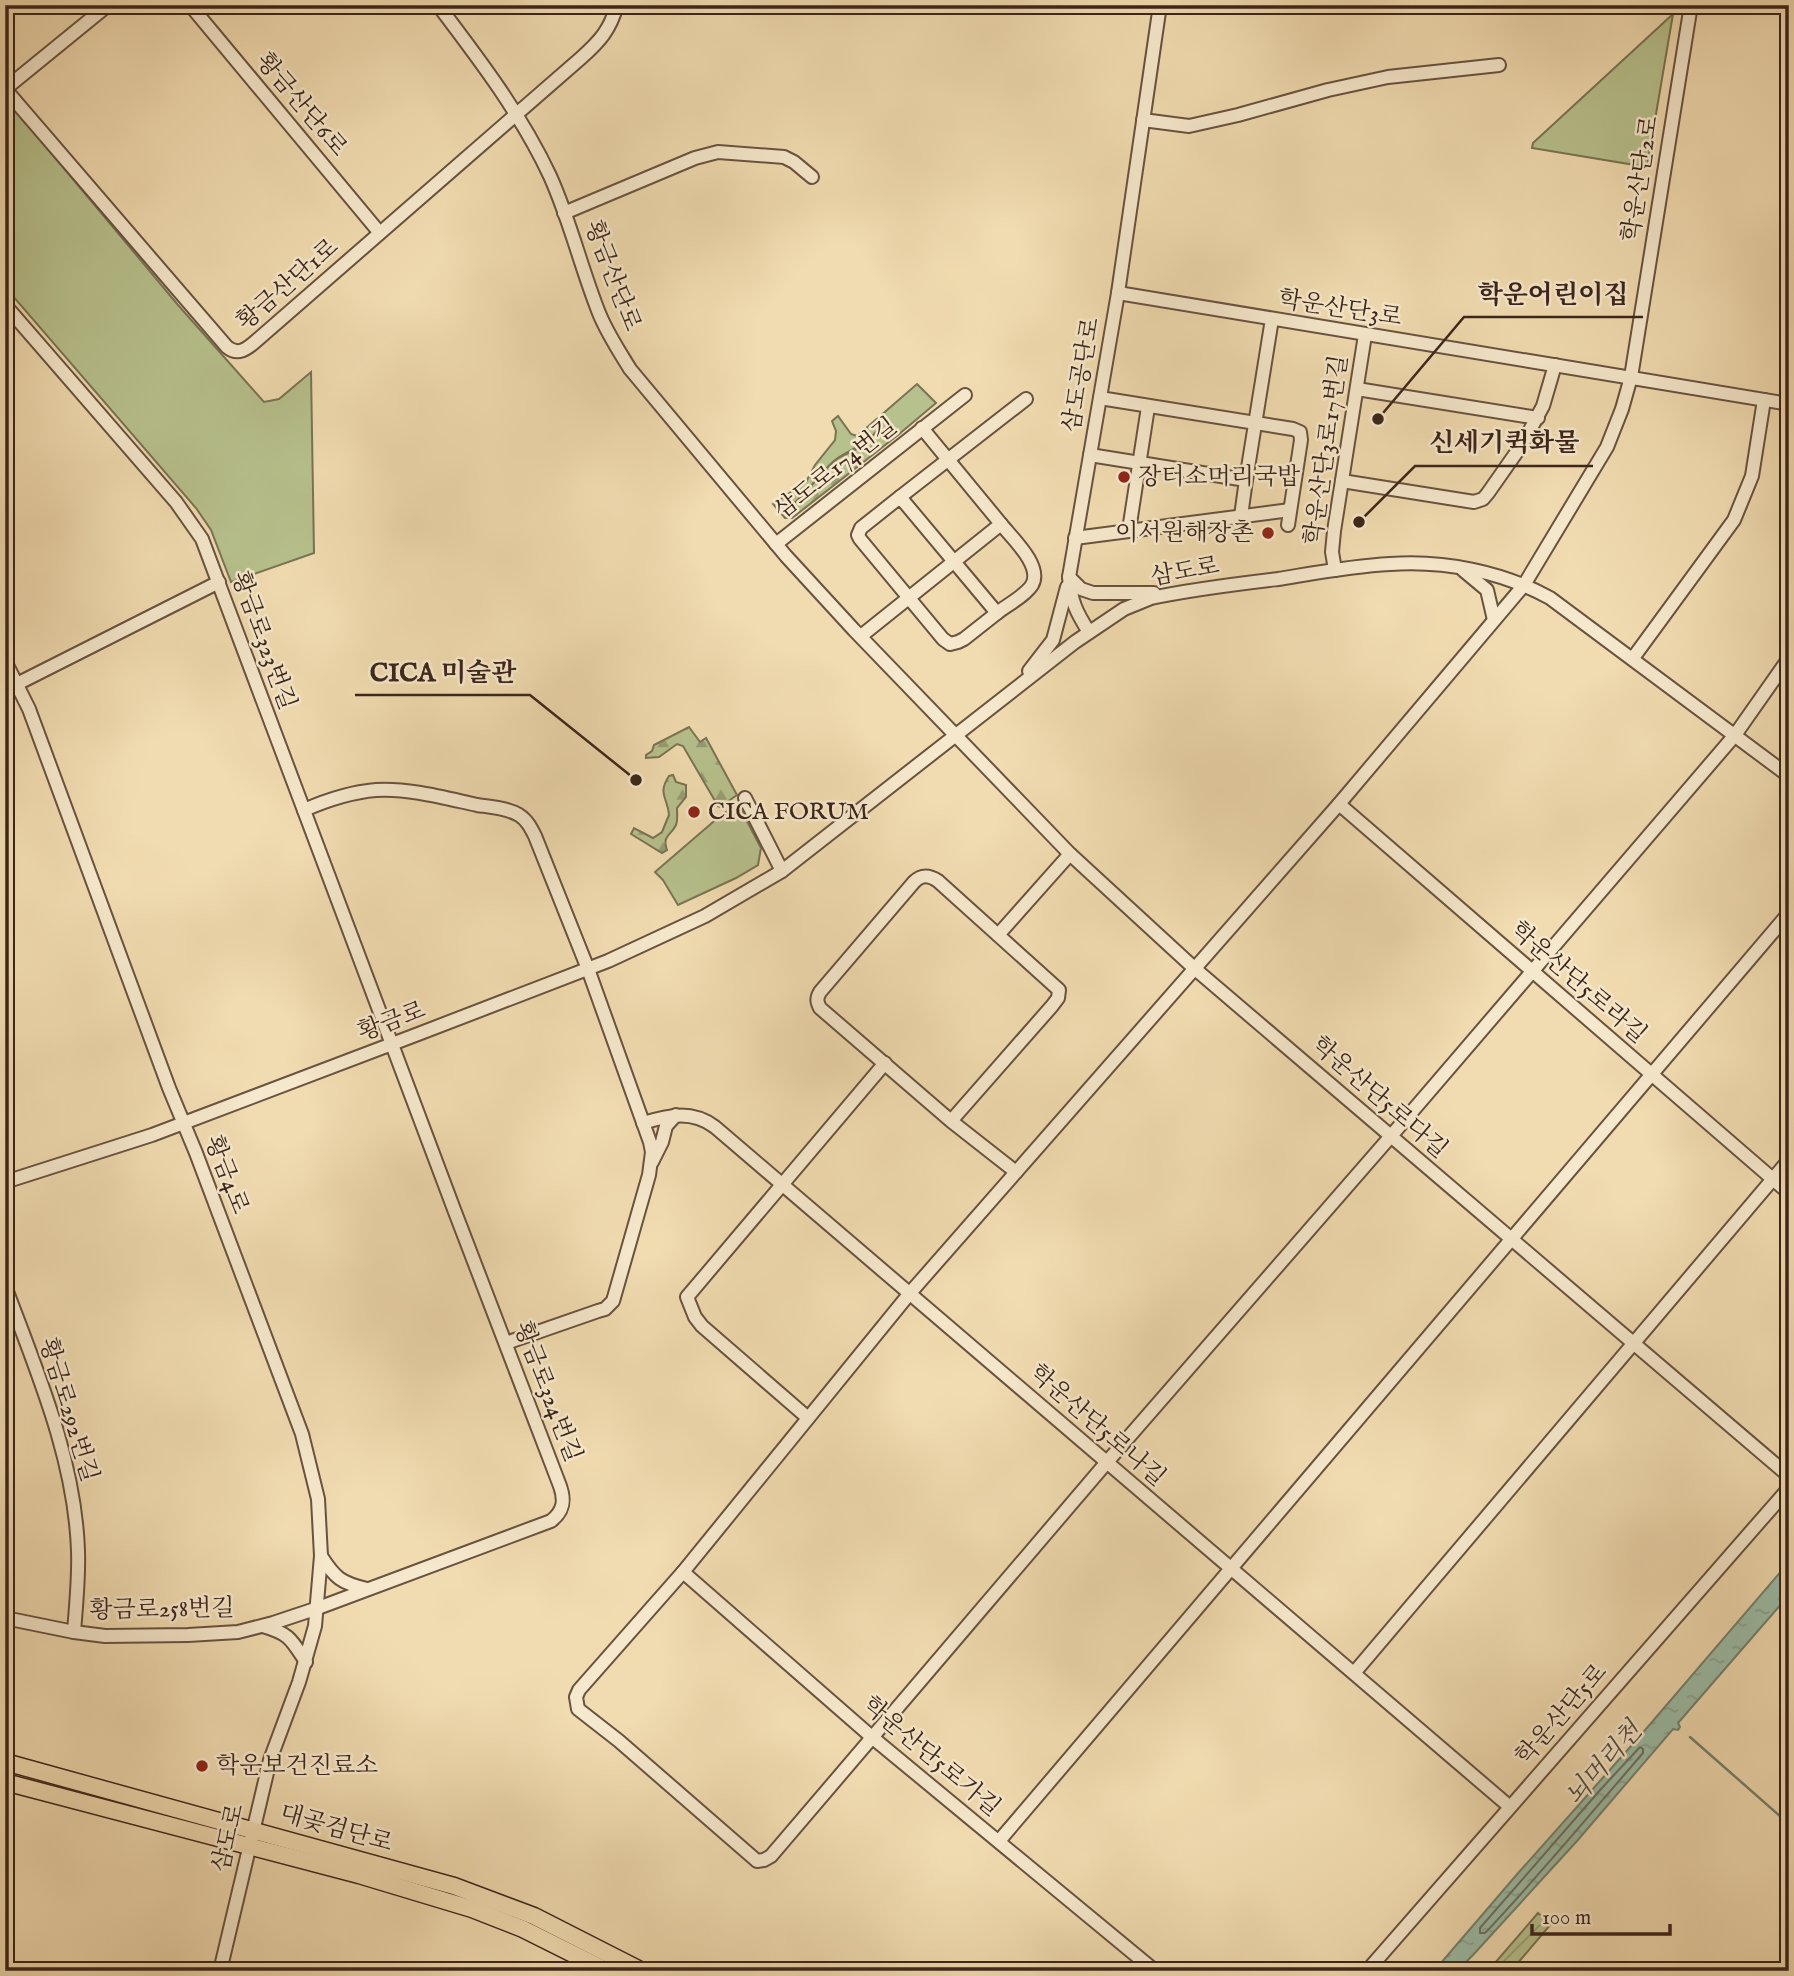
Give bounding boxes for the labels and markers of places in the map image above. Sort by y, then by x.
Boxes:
callout: 학운어린이집 [1464,270,1643,317]
callout: 신세기퀵화물 [1415,419,1593,466]
place label: 장터소머리국밥 [1138,462,1300,493]
marker: 장터소머리국밥 [1116,469,1132,485]
place label: 이서원해장촌 [1115,518,1254,549]
marker: 이서원해장촌 [1260,525,1276,541]
callout: CICA 미술관 [355,648,530,695]
place label: CICA FORUM [708,797,869,828]
marker: CICA FORUM [686,804,702,820]
place label: 학운보건진료소 [216,1751,378,1782]
marker: 학운보건진료소 [194,1758,210,1774]

